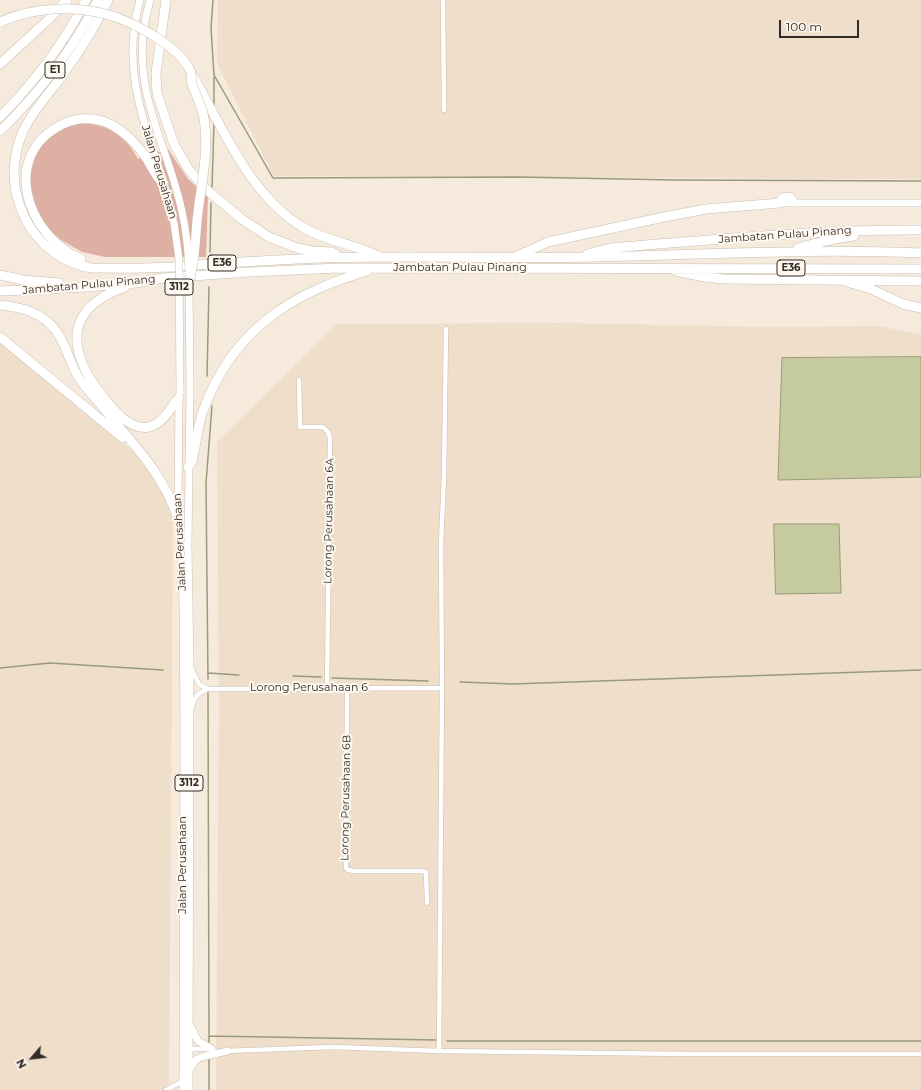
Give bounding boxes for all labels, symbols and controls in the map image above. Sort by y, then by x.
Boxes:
scale bar [781,12,861,38]
text: 100 m [786,19,822,34]
road number: E1 [45,62,65,78]
street label: Jalan Perusahaan [138,123,180,221]
street label: Jambatan Pulau Pinang [718,224,852,246]
road number: E36 [208,255,236,271]
road number: E36 [777,260,805,276]
street label: Jambatan Pulau Pinang [393,261,527,275]
street label: Jambatan Pulau Pinang [22,273,156,297]
road number: 3112 [165,279,193,295]
street label: Lorong Perusahaan 6A [321,458,337,584]
street label: Jalan Perusahaan [171,493,189,591]
street label: Lorong Perusahaan 6 [250,681,368,695]
street label: Lorong Perusahaan 6B [338,735,354,861]
road number: 3112 [175,775,203,791]
street label: Jalan Perusahaan [176,816,190,914]
north arrow [12,1038,52,1078]
text: N [13,1056,30,1071]

